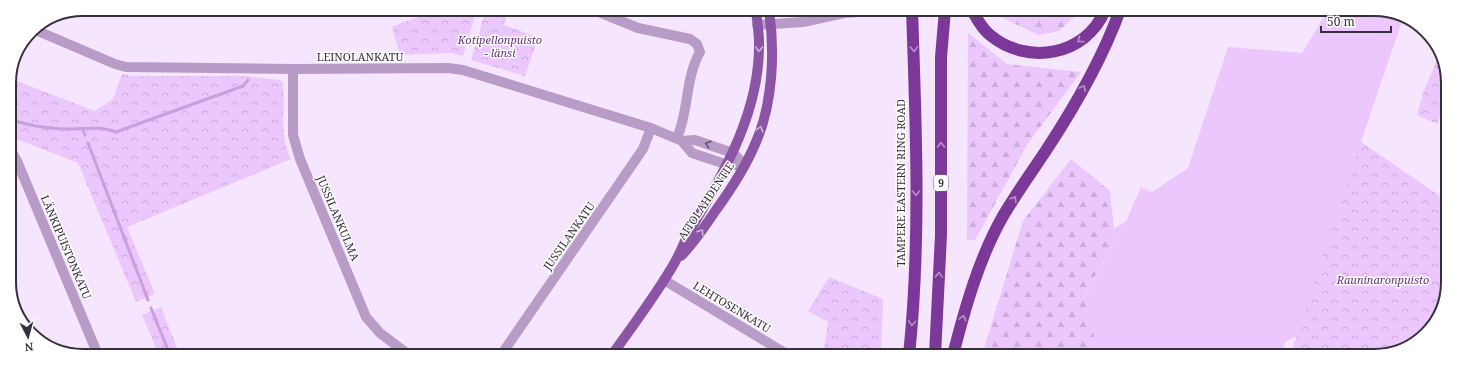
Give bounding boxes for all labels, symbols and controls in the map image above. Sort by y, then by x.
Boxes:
scale bar [1321,8,1391,34]
text: 50 m [1327,13,1355,30]
park label: Kotipellonpuisto - länsi [457,32,542,60]
one-way arrow [1077,35,1084,43]
one-way arrow [754,46,763,52]
one-way arrow [909,46,918,52]
street label: LEINOLANKATU [317,49,403,64]
one-way arrow [1078,85,1085,93]
street label: TAMPERE EASTERN RING ROAD [893,99,908,267]
one-way arrow [755,126,764,133]
one-way arrow [705,140,712,149]
one-way arrow [937,142,945,148]
street label: AITOLAHDENTIE [674,159,737,243]
street label: JUSSILANKULMA [313,172,363,263]
road number: 9 [934,175,948,191]
one-way arrow [912,190,920,196]
street label: LÄNKIPUISTONKATU [38,193,95,301]
one-way arrow [1009,196,1016,203]
street label: JUSSILANKATU [539,198,598,274]
one-way arrow [696,229,704,236]
one-way arrow [935,272,944,278]
park label: Rauninaronpuisto [1336,272,1429,287]
street label: LEHTOSENKATU [691,278,774,336]
one-way arrow [959,315,967,321]
north arrow [8,317,48,357]
one-way arrow [907,320,916,326]
text: N [24,340,34,355]

